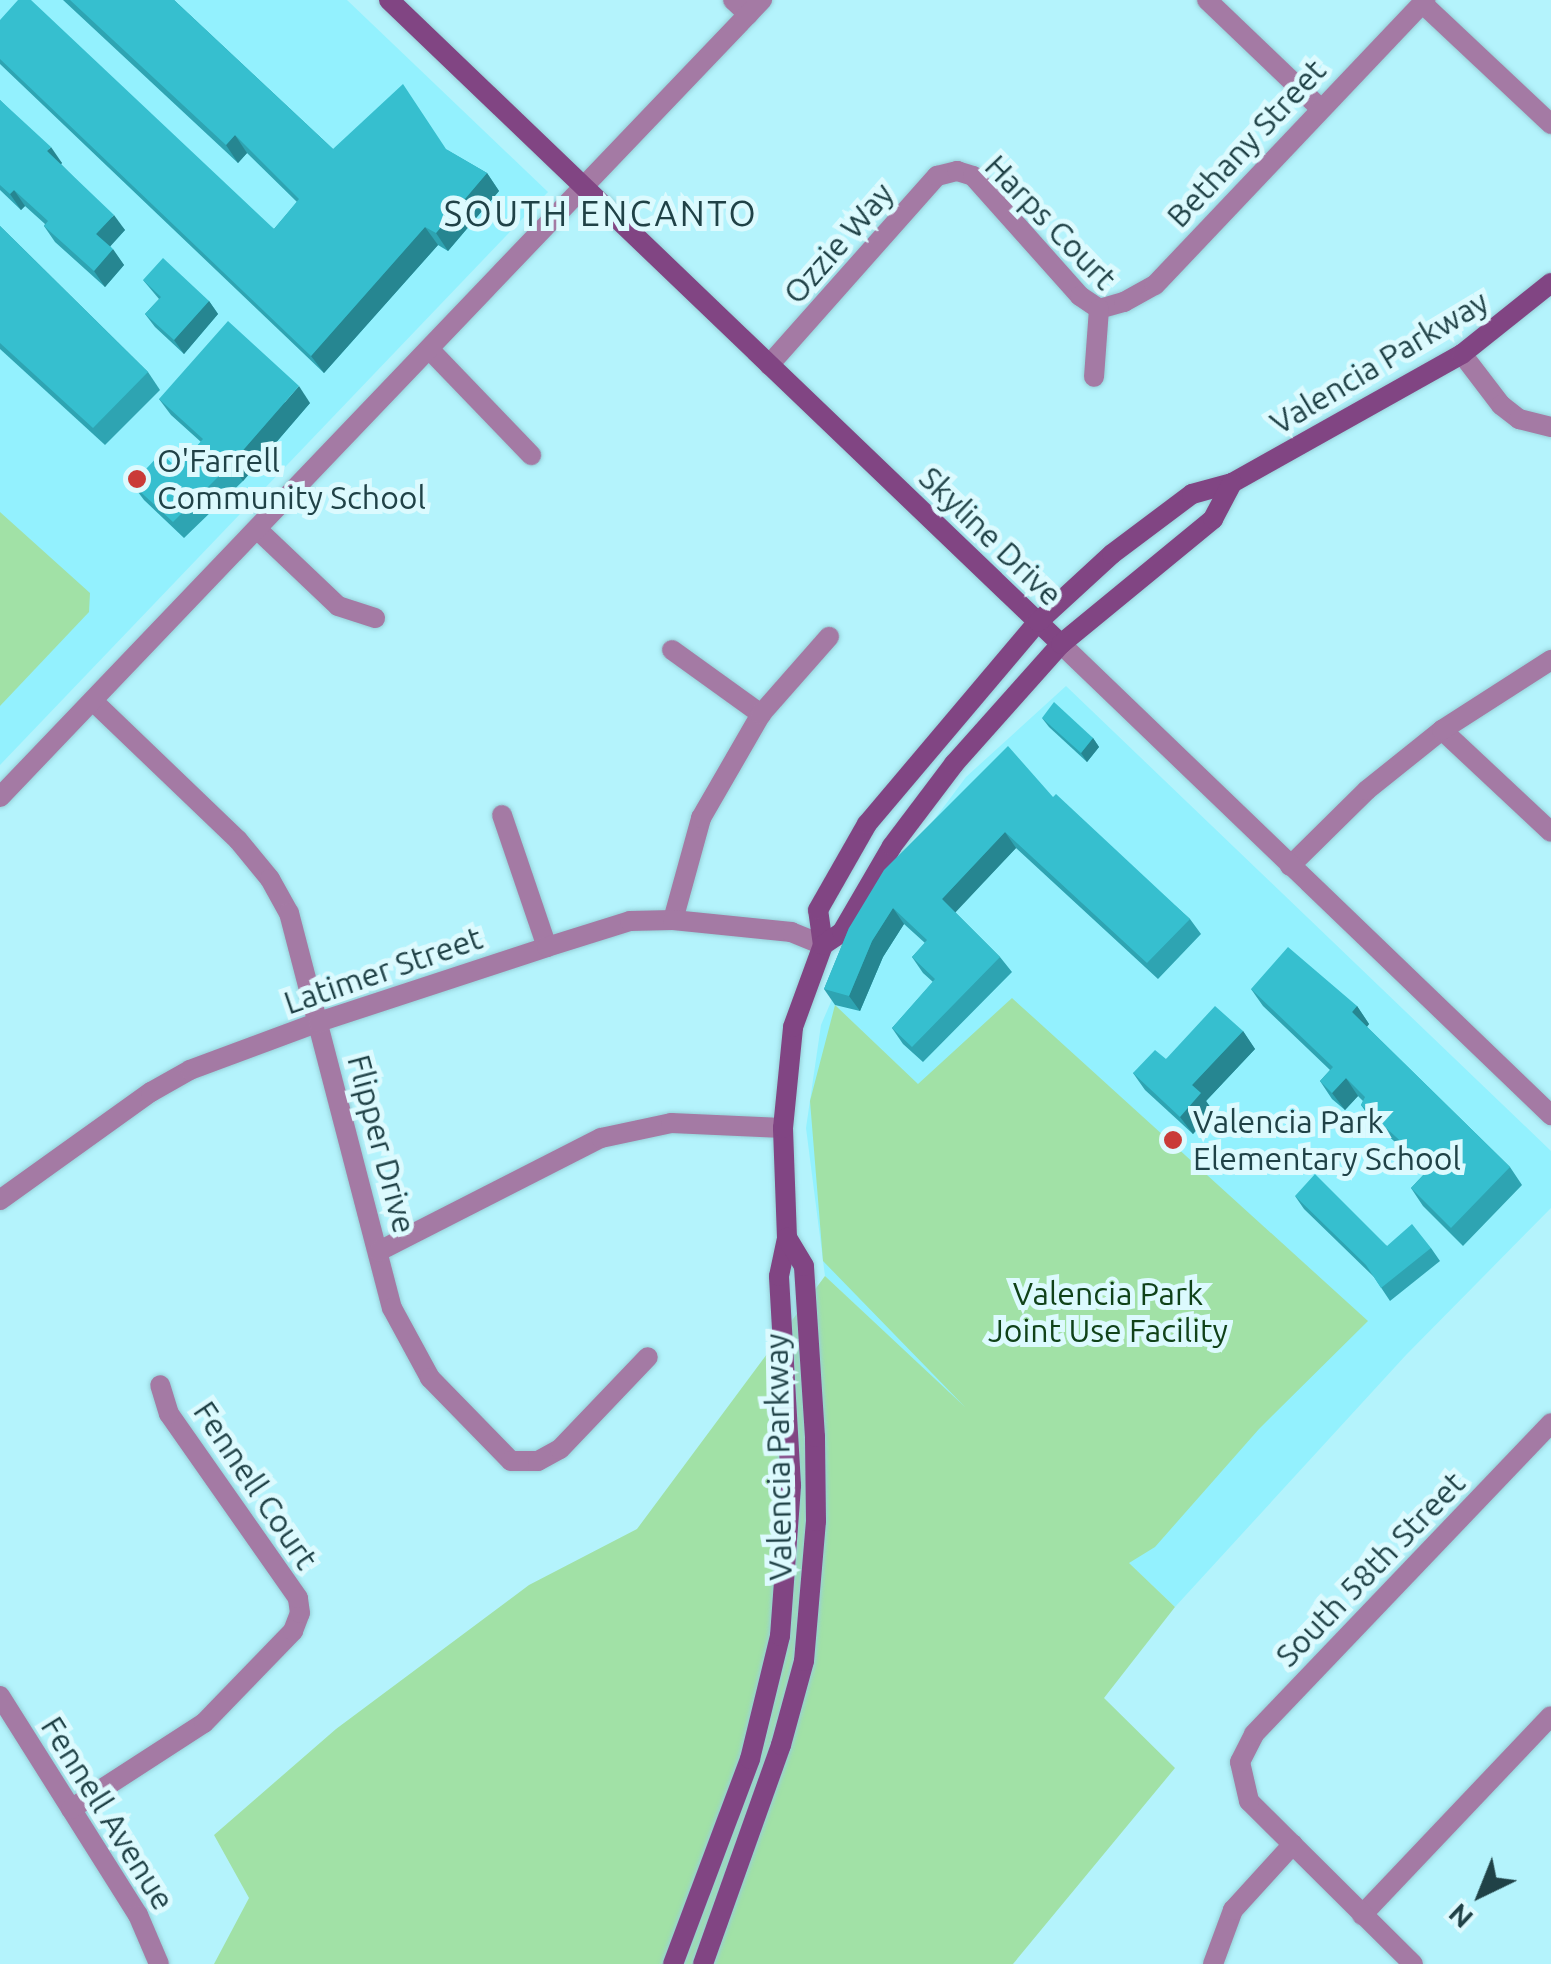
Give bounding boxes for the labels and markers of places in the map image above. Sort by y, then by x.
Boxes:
place label: O'Farrell Community School [157,442,426,517]
marker: O'Farrell Community School [126,468,148,490]
place label: Valencia Park Elementary School [1193,1103,1461,1178]
marker: Valencia Park Elementary School [1162,1129,1184,1151]

